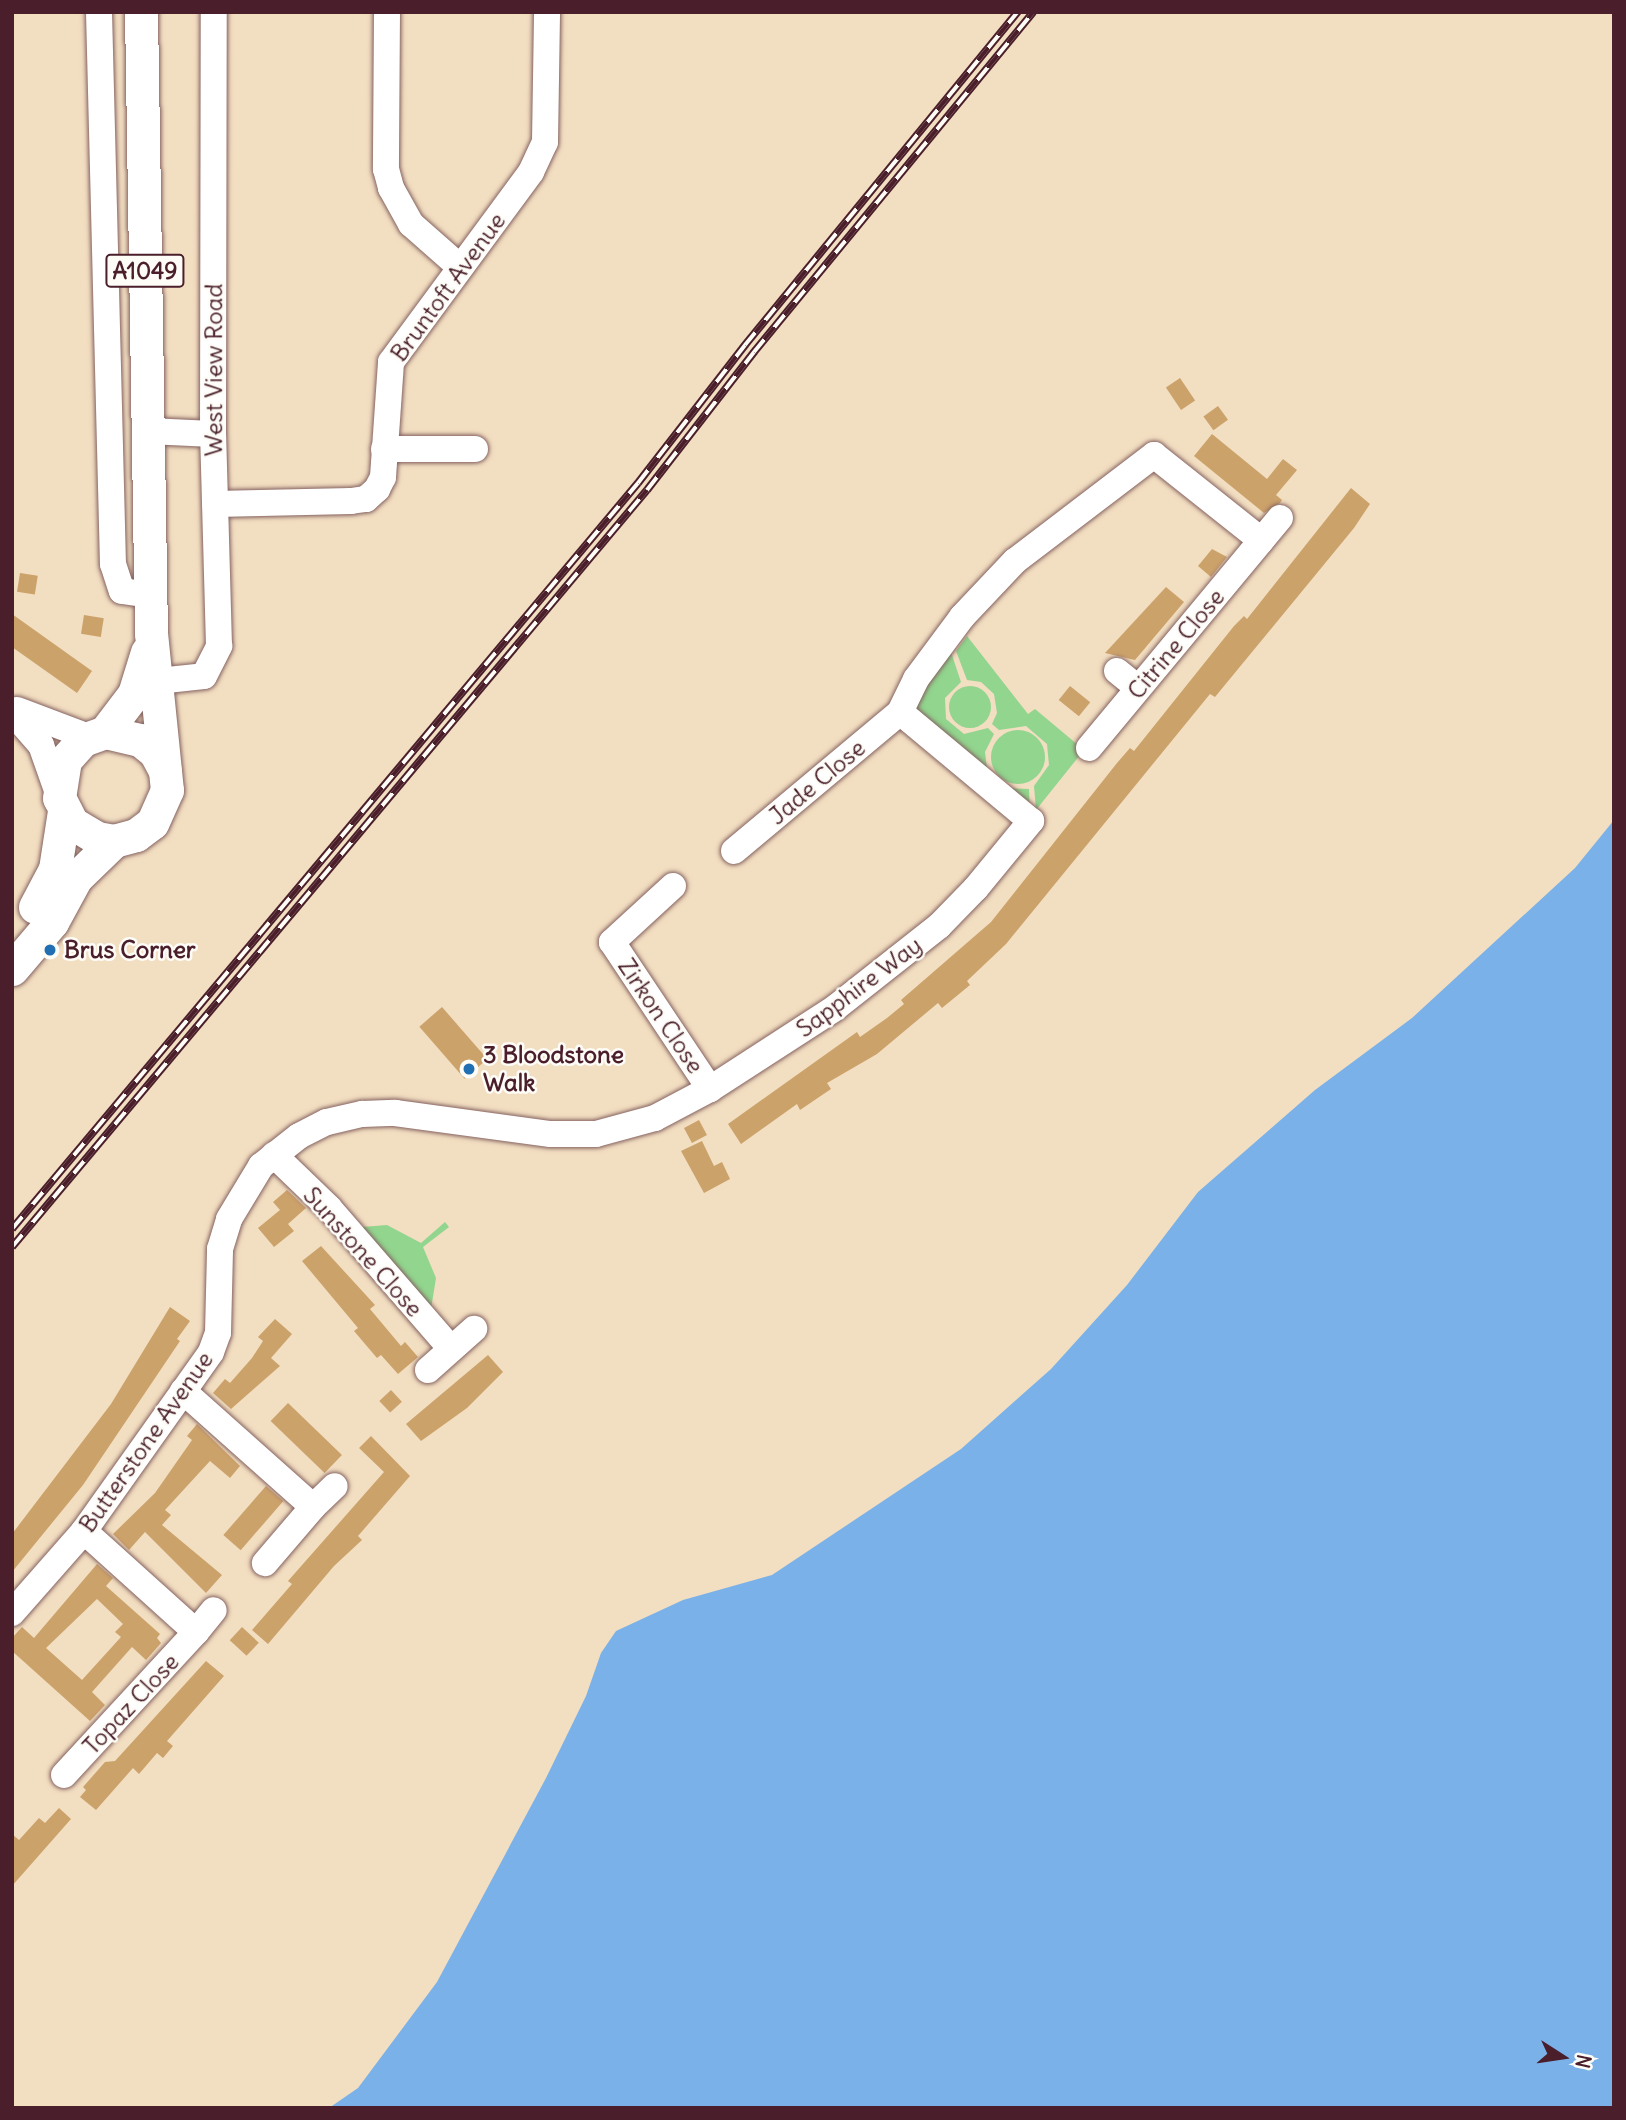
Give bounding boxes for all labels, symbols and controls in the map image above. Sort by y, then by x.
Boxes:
street label: Bruntoft Avenue [384,207,512,367]
road number: A1049 [105,252,185,290]
street label: West View Road [200,284,228,456]
street label: Citrine Close [1121,583,1231,705]
street label: Jade Close [763,733,871,831]
street label: Sapphire Way [791,930,927,1044]
place label: Brus Corner [64,936,196,964]
marker: Brus Corner [42,942,58,958]
street label: Zirkon Close [612,953,710,1079]
place label: 3 Bloodstone Walk [483,1041,624,1097]
marker: 3 Bloodstone Walk [461,1061,477,1077]
street label: Sunstone Close [297,1181,429,1323]
street label: Butterstone Avenue [73,1346,219,1538]
street label: Topaz Close [77,1648,185,1760]
north arrow [1528,2022,1598,2092]
text: N [1570,2052,1597,2070]

